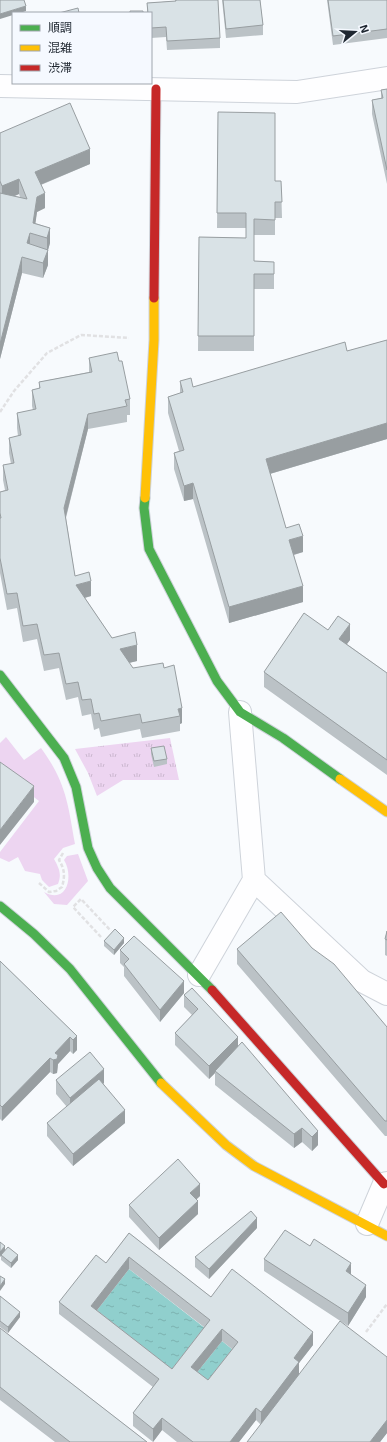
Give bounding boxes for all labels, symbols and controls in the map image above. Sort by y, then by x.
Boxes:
legend [12,12,152,84]
north arrow [335,12,375,52]
text: 順調 [48,20,72,34]
text: N [358,23,372,35]
text: 混雑 [48,40,72,54]
text: 渋滞 [48,60,72,74]

